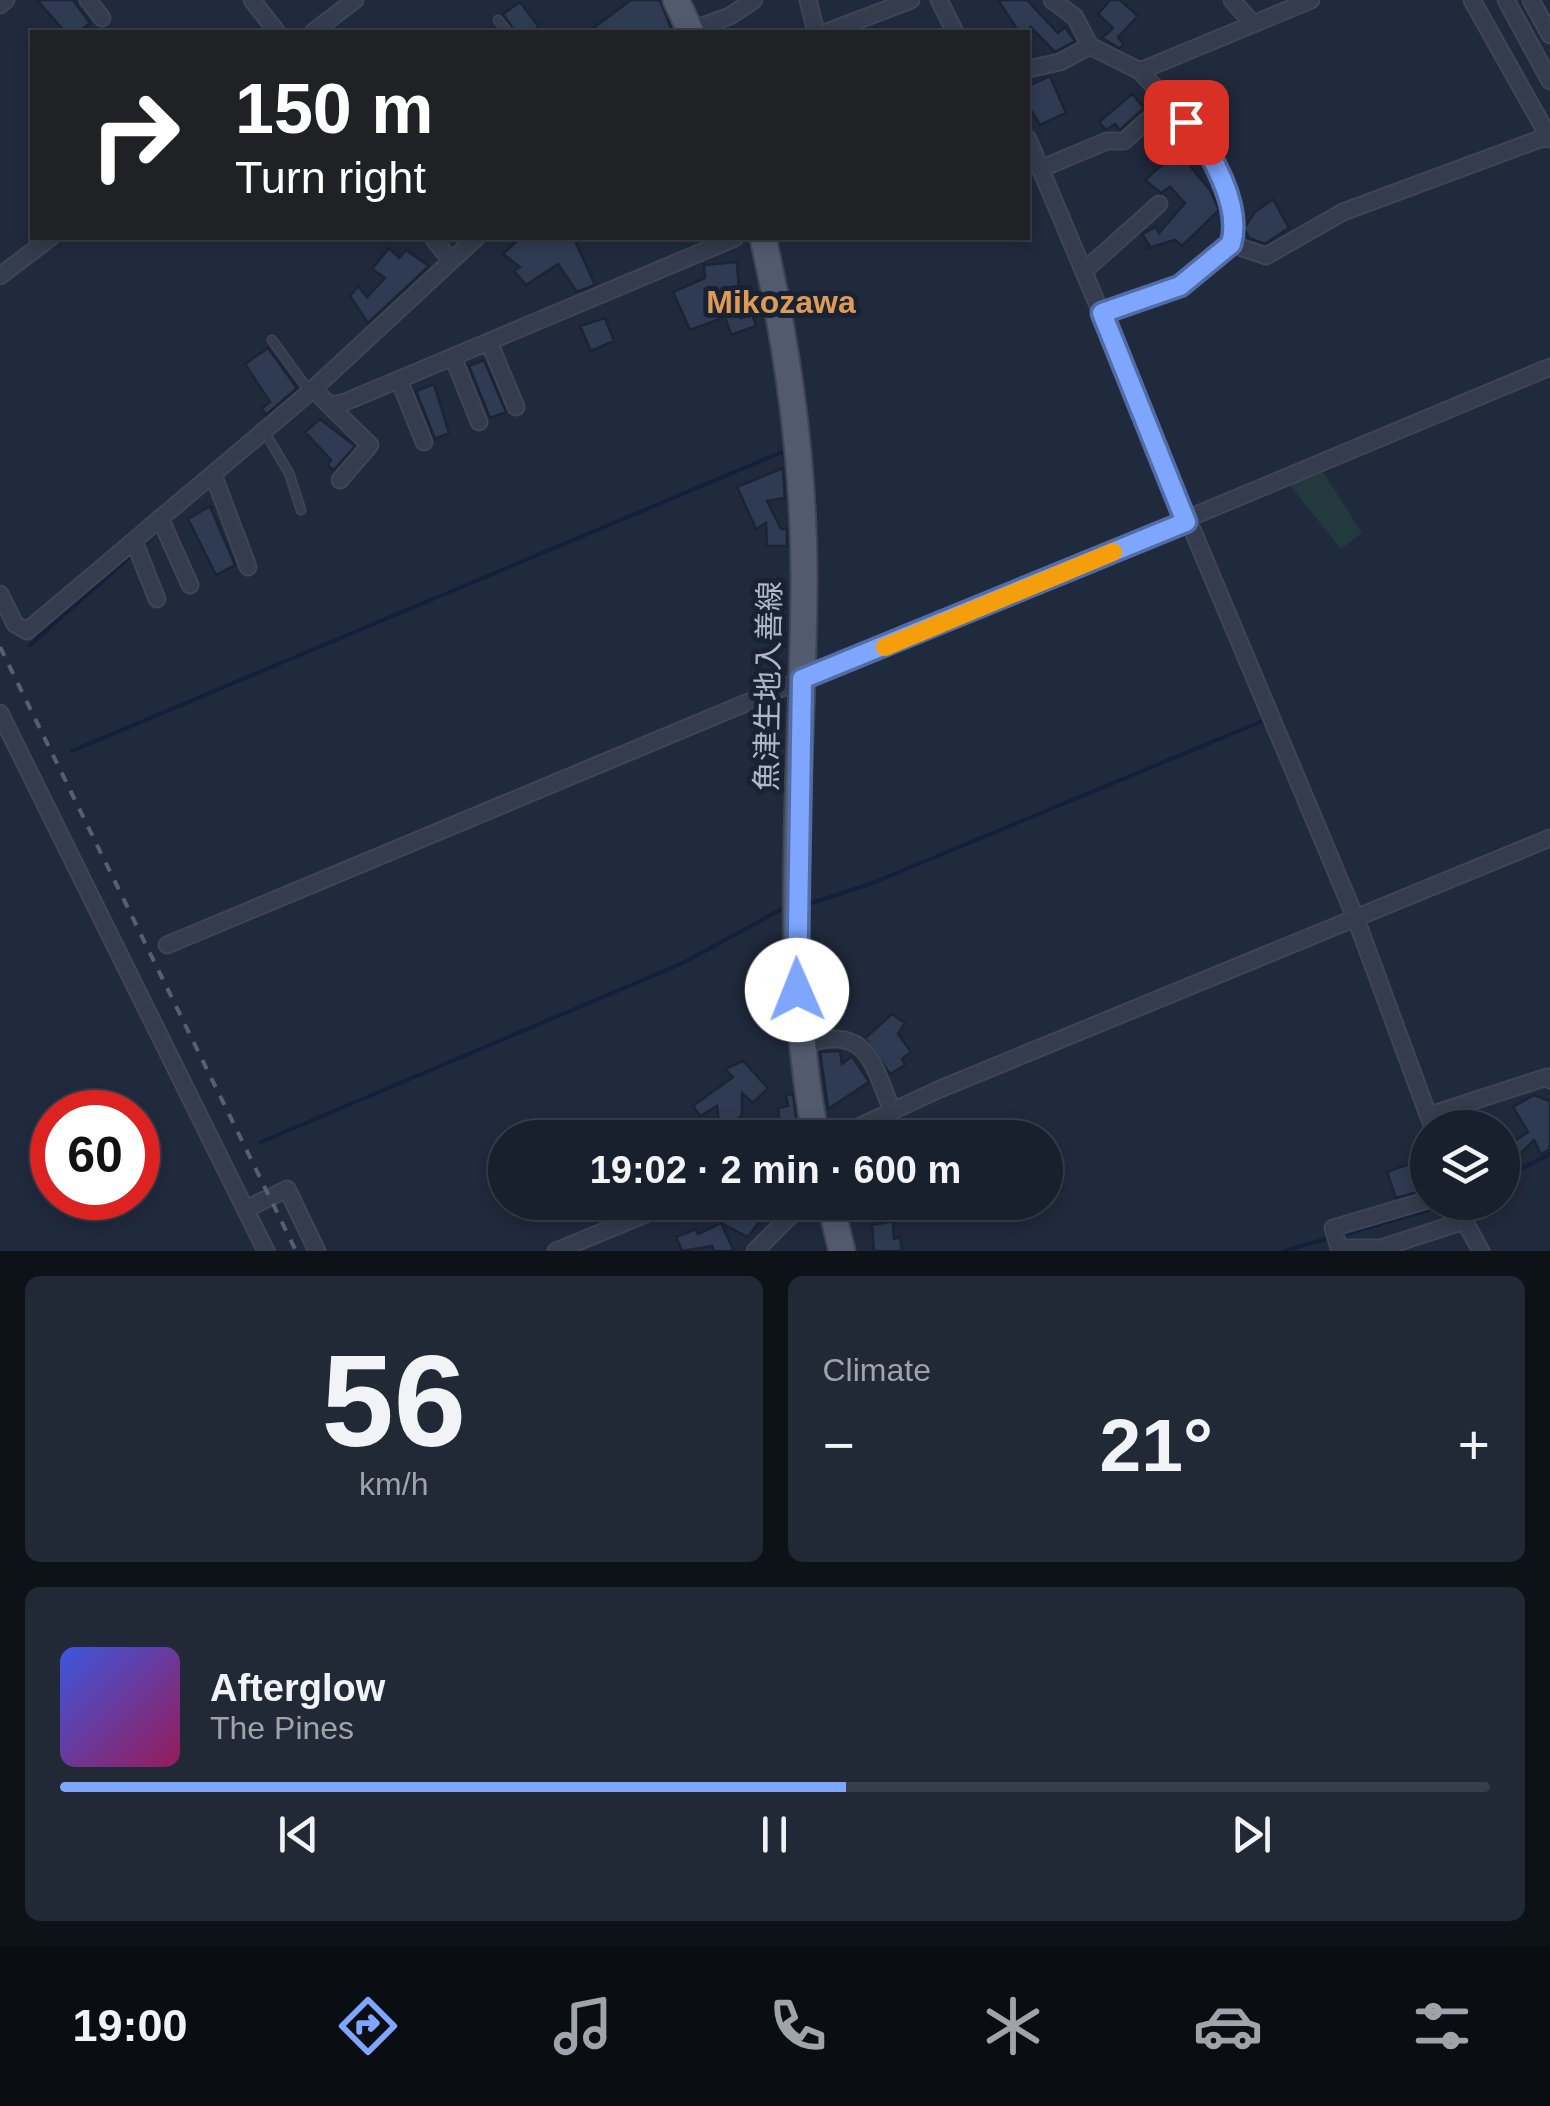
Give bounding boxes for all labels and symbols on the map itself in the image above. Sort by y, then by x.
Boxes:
pin [1144,80,1229,165]
district label: Mikozawa [706,284,856,320]
street label: 魚津生地入善線 [750,581,786,791]
position arrow [745,938,849,1042]
speed limit sign: 60 [30,1090,160,1220]

